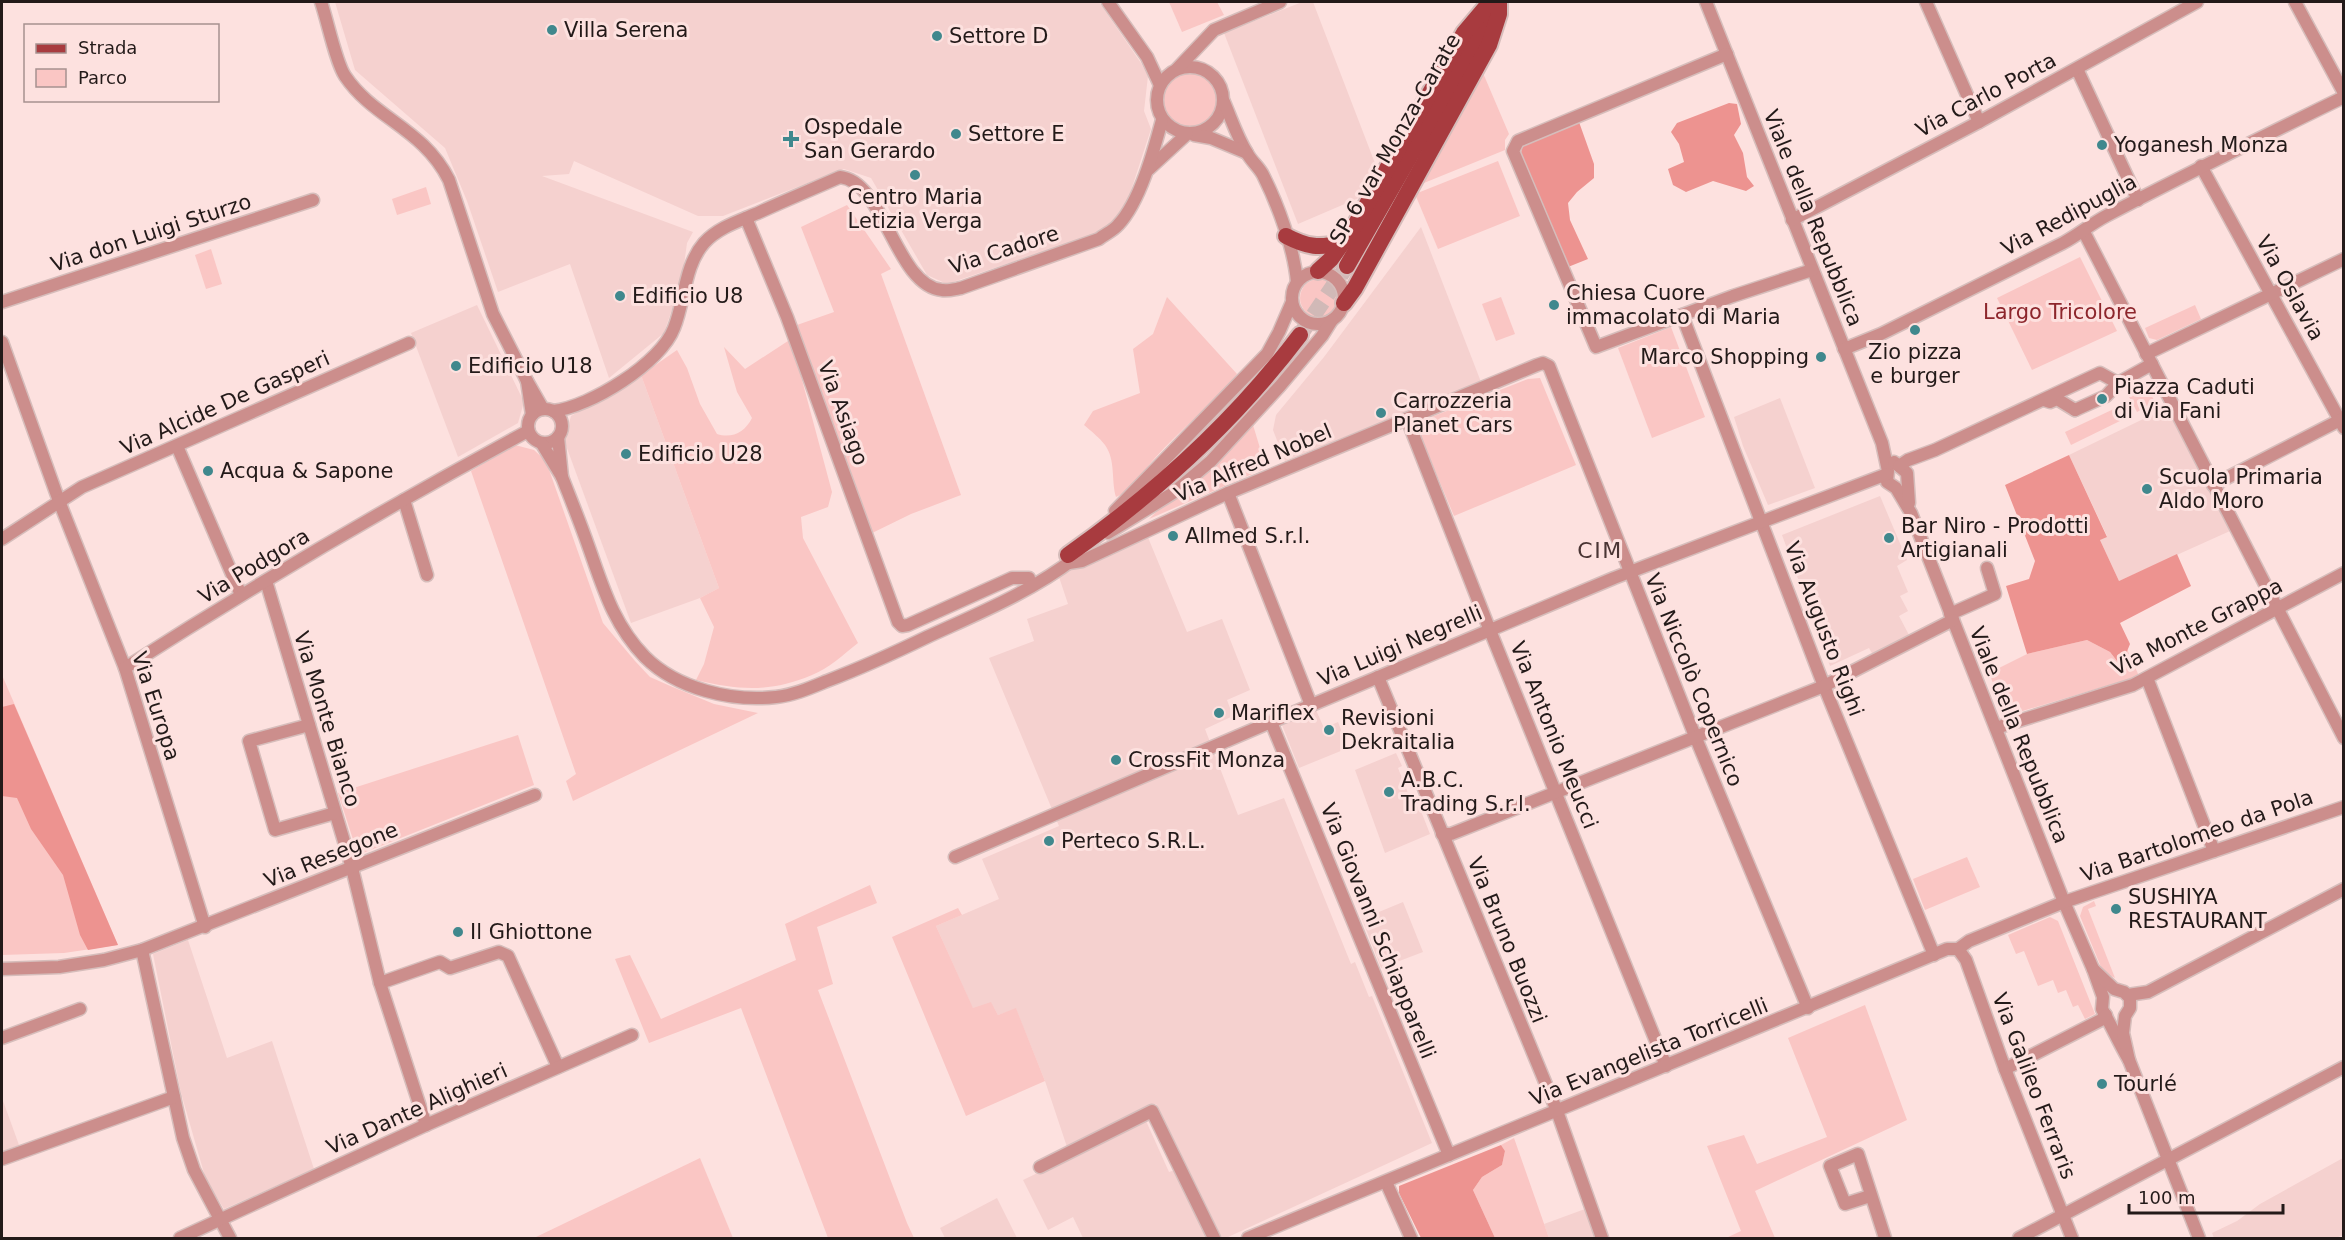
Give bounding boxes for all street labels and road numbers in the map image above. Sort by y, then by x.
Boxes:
street label: SP 6 var Monza-Carate [1325,29,1465,249]
street label: Via Carlo Porta [1912,48,2060,142]
street label: Viale della Repubblica [1759,106,1867,330]
street label: Via Redipuglia [1997,169,2141,261]
street label: Via don Luigi Sturzo [48,189,254,277]
street label: Via Cadore [946,221,1062,279]
street label: Via Oslavia [2251,231,2329,345]
street label: Via Alcide De Gasperi [117,346,333,460]
street label: Via Asiago [813,357,873,469]
street label: Via Alfred Nobel [1171,419,1335,507]
street label: Via Podgora [194,524,314,608]
street label: Via Augusto Righi [1780,538,1868,720]
street label: Via Niccolò Copernico [1640,570,1748,790]
street label: Via Monte Grappa [2107,573,2287,681]
street label: Via Luigi Negrelli [1314,601,1486,691]
street label: Viale della Repubblica [1965,623,2073,847]
street label: Via Monte Bianco [289,628,365,810]
street label: Via Antonio Meucci [1505,638,1603,832]
street label: Via Europa [127,649,185,763]
street label: Via Bartolomeo da Pola [2078,785,2316,887]
street label: Via Giovanni Schiapparelli [1316,800,1440,1062]
street label: Via Resegone [261,817,401,893]
street label: Via Bruno Buozzi [1463,853,1551,1027]
street label: Via Galileo Ferraris [1987,990,2081,1182]
street label: Via Evangelista Torricelli [1526,993,1772,1111]
street label: Via Dante Alighieri [323,1058,511,1160]

